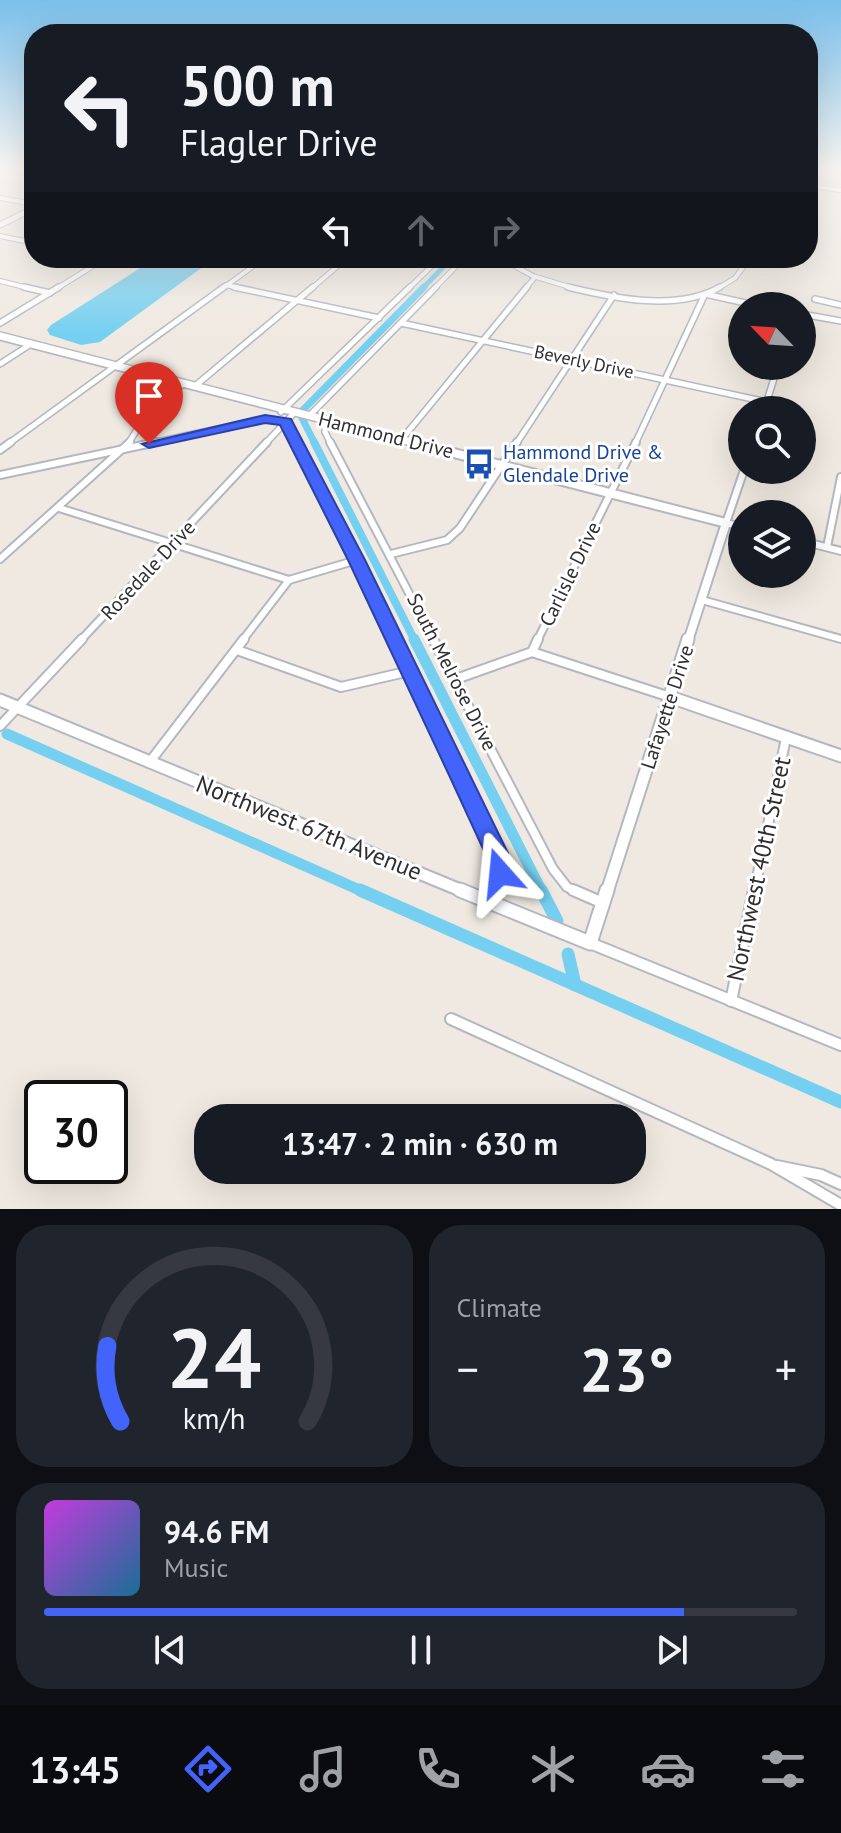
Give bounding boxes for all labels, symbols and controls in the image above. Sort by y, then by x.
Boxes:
text: 500 m [180,49,335,121]
icon: left [48,56,152,160]
text: Flagler Drive [180,119,378,166]
icon: left [315,208,359,252]
icon: ahead [399,208,443,252]
icon: right [483,208,527,252]
north arrow [728,292,816,380]
map controls [728,292,816,588]
street label: Beverly Drive [532,340,636,383]
pin [115,362,183,444]
icon: arrive [127,374,171,418]
button: search [728,396,816,484]
street label: Hammond Drive [316,406,456,464]
place label: Hammond Drive & Glendale Drive [503,439,663,488]
bus stop icon: Hammond Drive & Glendale Drive [462,447,496,481]
button: layers [728,500,816,588]
street label: Rosedale Drive [95,515,201,625]
street label: Carlisle Drive [533,517,607,631]
street label: South Melrose Drive [401,589,503,755]
street label: Lafayette Drive [635,642,699,772]
street label: Northwest 40th Street [720,754,797,984]
street label: Northwest 67th Avenue [192,768,427,887]
position arrow [458,831,542,915]
speed limit sign: 30 [24,1080,128,1184]
text: 13:47 · 2 min · 630 m [282,1124,558,1163]
text: Climate [457,1291,542,1324]
text: 24 [167,1303,261,1411]
text: 23° [580,1330,674,1408]
text: − [457,1340,479,1397]
text: + [775,1340,797,1397]
text: km/h [183,1400,246,1437]
text: 94.6 FM [164,1512,269,1551]
text: Music [164,1551,228,1584]
icon: previous [148,1628,192,1672]
icon: pause [399,1628,443,1672]
icon: next [650,1628,694,1672]
icon: directions [180,1741,236,1797]
icon: music [295,1741,351,1797]
icon: phone [410,1741,466,1797]
icon: climate [525,1741,581,1797]
icon: car [640,1741,696,1797]
icon: filters [755,1741,811,1797]
text: 13:45 [30,1746,121,1793]

